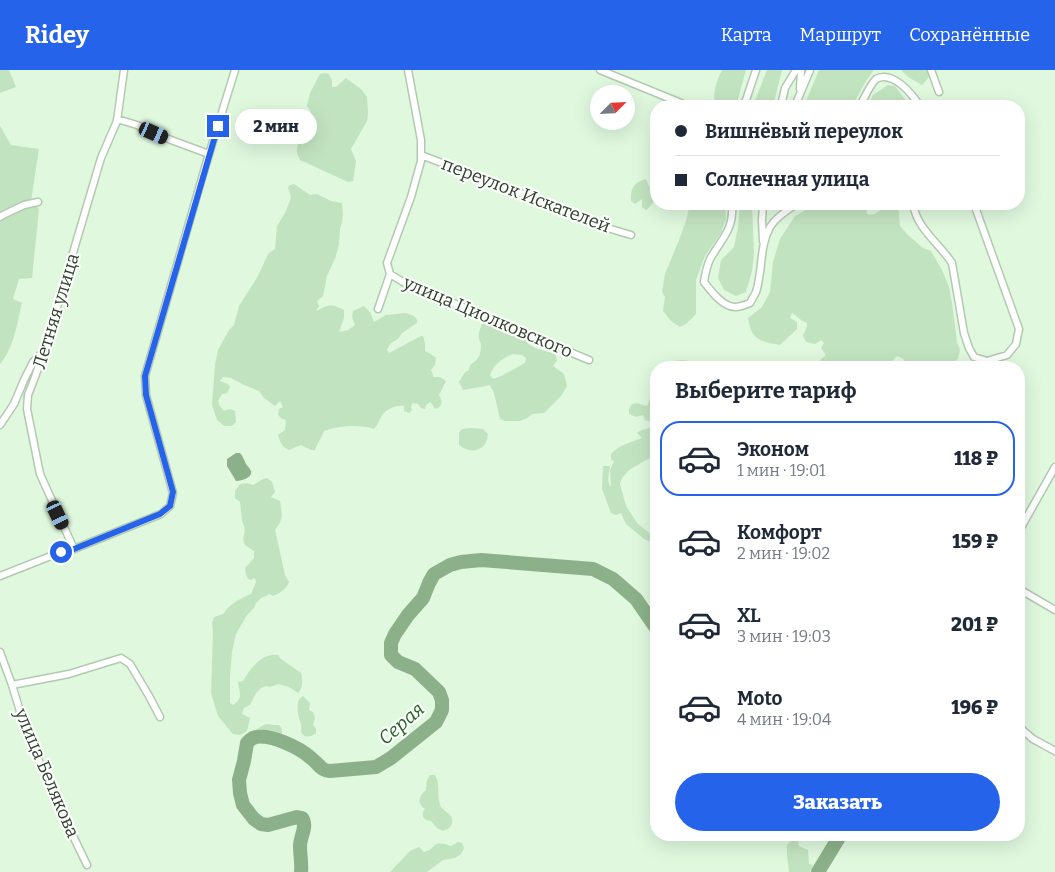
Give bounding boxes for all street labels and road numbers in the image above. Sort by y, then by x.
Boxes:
street label: переулок Искателей [438,153,614,237]
street label: Летняя улица [28,250,84,371]
street label: улица Циолковского [399,271,576,363]
street label: улица Белякова [9,704,84,841]

